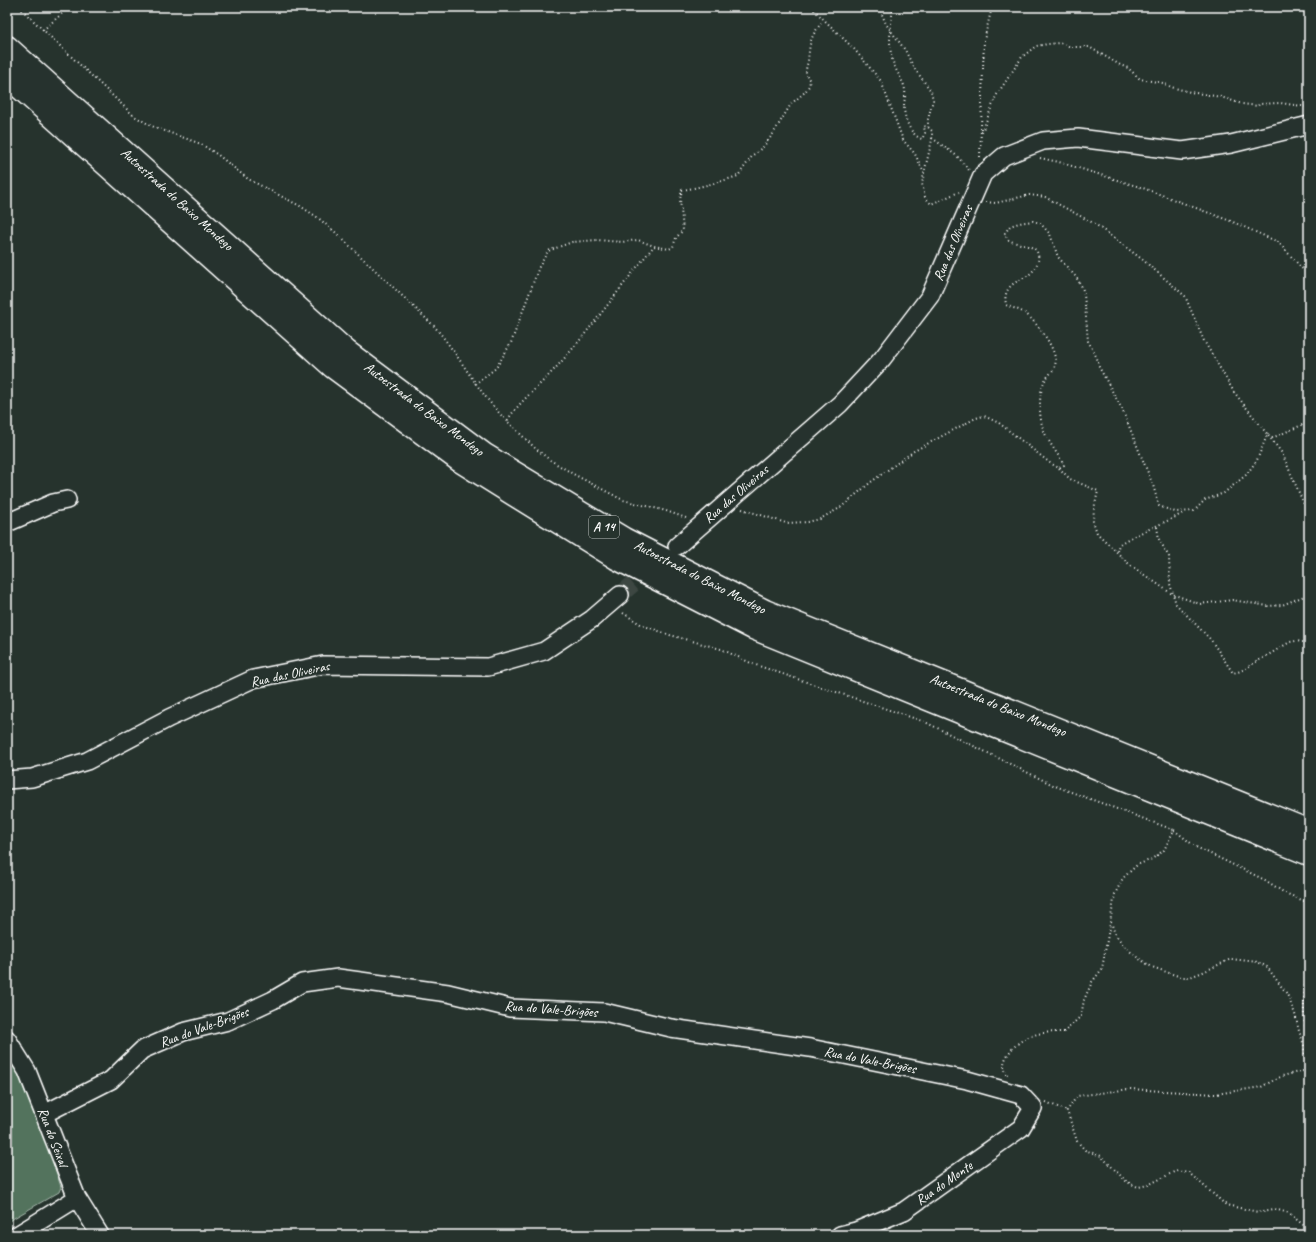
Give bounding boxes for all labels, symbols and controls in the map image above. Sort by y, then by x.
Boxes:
street label: Autoestrada do Baixo Mondego [117,144,238,255]
street label: Rua das Oliveiras [929,202,977,283]
street label: Autoestrada do Baixo Mondego [361,358,488,460]
street label: Rua das Oliveiras [700,460,773,527]
road number: A 14 [589,516,619,538]
street label: Autoestrada do Baixo Mondego [631,536,770,618]
street label: Rua das Oliveiras [249,657,332,691]
street label: Autoestrada do Baixo Mondego [927,670,1070,741]
street label: Rua do Vale-Brigões [504,997,599,1021]
street label: Rua do Vale-Brigões [157,1003,252,1051]
street label: Rua do Vale-Brigões [823,1043,919,1077]
street label: Rua do Seixal [34,1105,73,1171]
street label: Rua do Monte [912,1156,977,1209]

